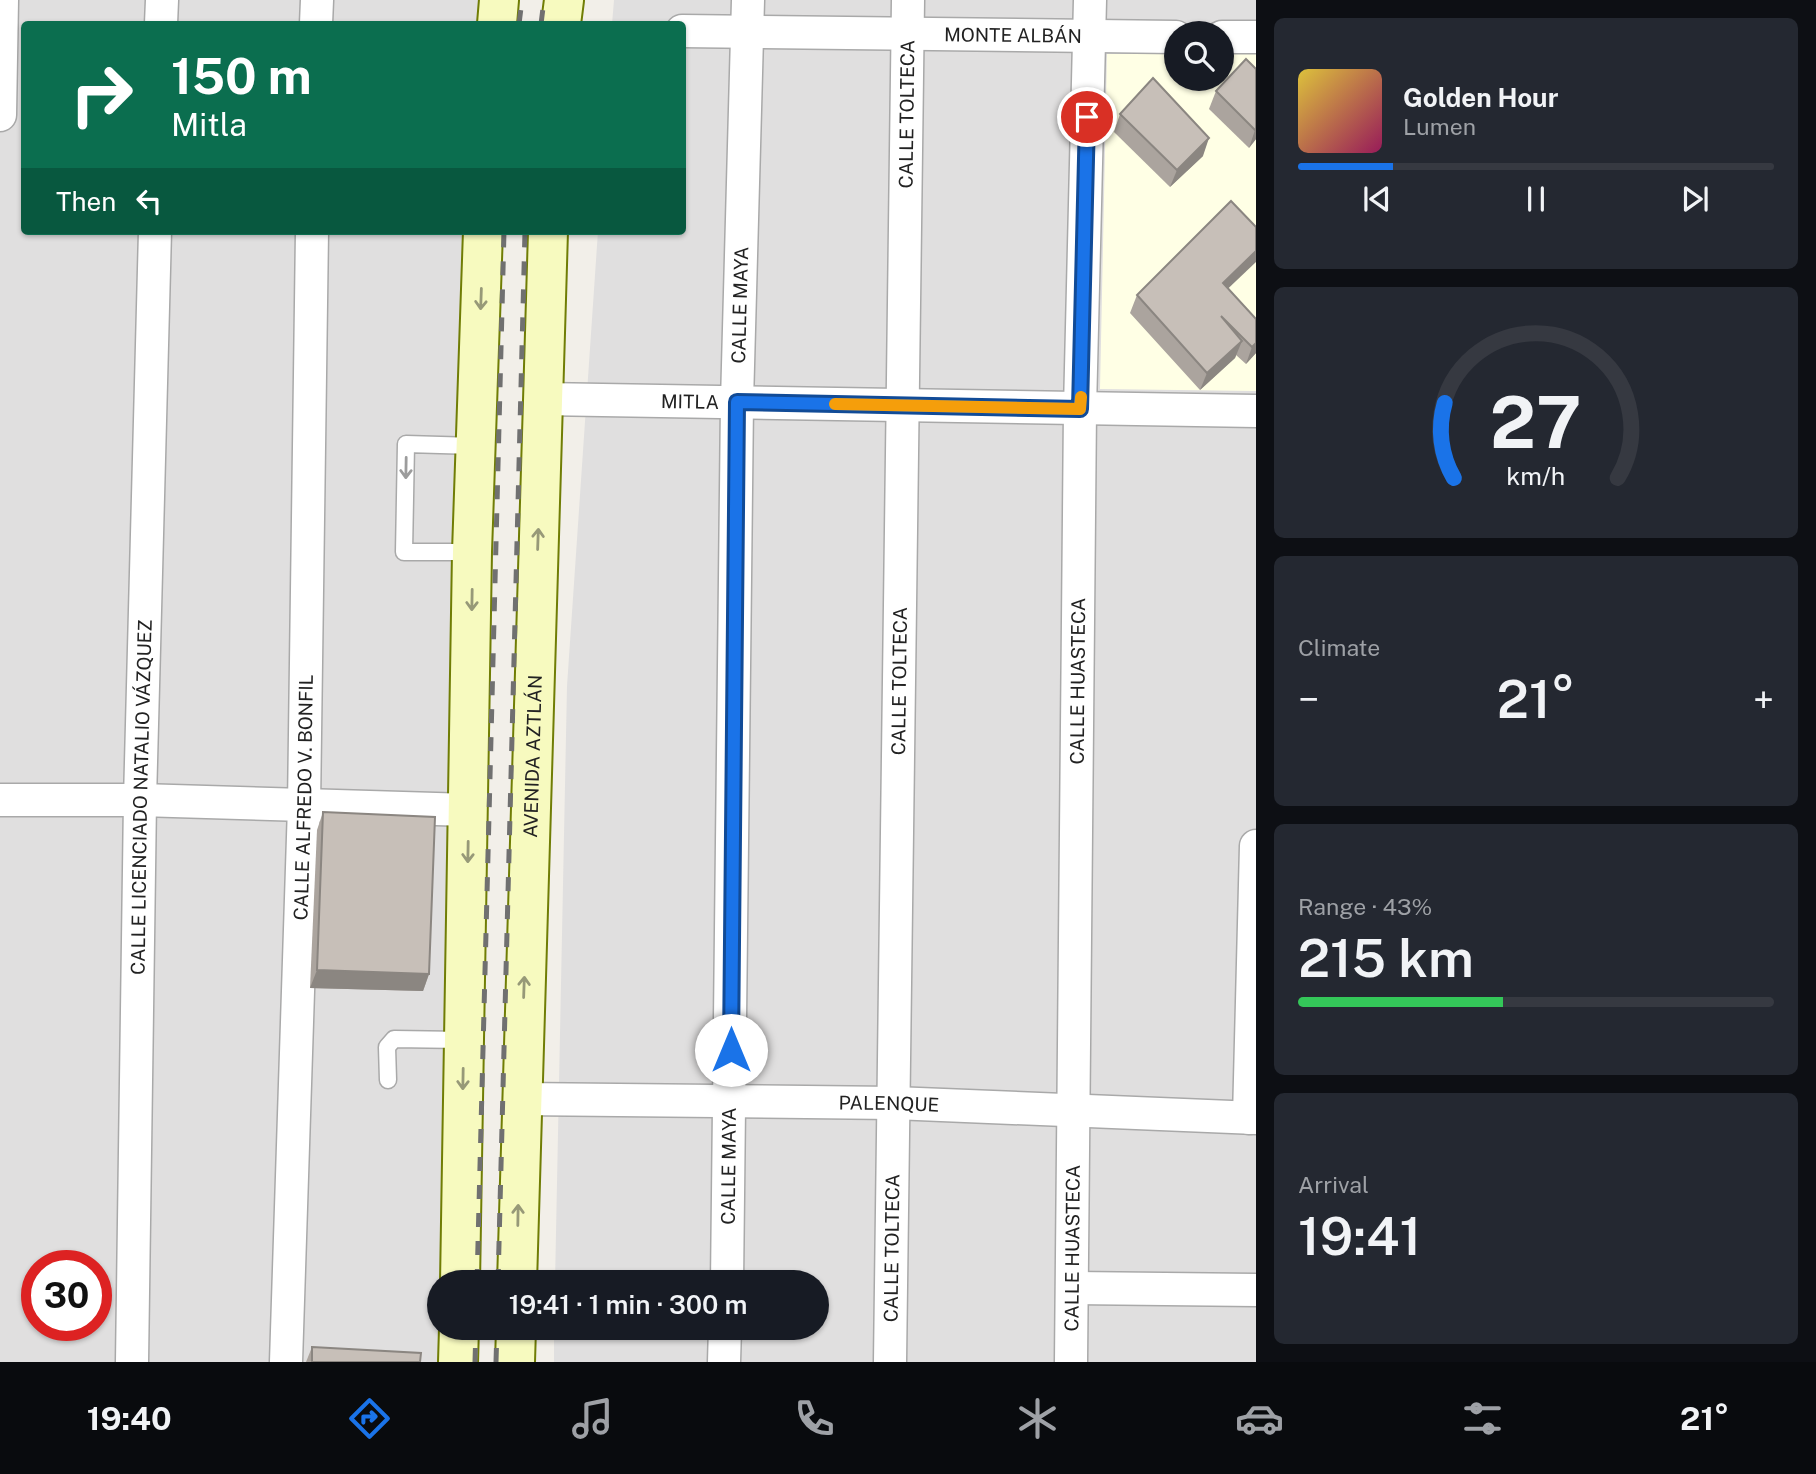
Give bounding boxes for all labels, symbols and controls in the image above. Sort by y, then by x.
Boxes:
map controls [1164,21,1234,91]
button: search [1164,21,1234,91]
street label: MONTE ALBÁN [944,23,1082,47]
street label: CALLE TOLTECA [895,40,918,188]
text: 150 m [171,47,312,105]
icon: right [56,49,147,140]
text: Golden Hour [1403,82,1558,113]
pin [1057,87,1117,147]
icon: arrive [1068,98,1106,136]
text: Mitla [171,106,247,143]
text: Lumen [1403,113,1476,140]
icon: previous [1358,180,1396,218]
icon: pause [1517,180,1555,218]
icon: next [1676,180,1714,218]
icon: left [130,182,168,220]
text: Then [56,186,116,217]
street label: CALLE MAYA [727,246,752,364]
one-way arrow [474,287,487,310]
text: 27 [1490,380,1582,465]
street label: MITLA [661,390,719,413]
one-way arrow [399,456,412,479]
text: km/h [1507,461,1565,491]
one-way arrow [531,528,544,551]
one-way arrow [465,588,478,611]
street label: CALLE HUASTECA [1066,598,1089,765]
street label: CALLE TOLTECA [887,607,911,755]
street label: CALLE LICENCIADO NATALIO VÁZQUEZ [127,619,156,975]
text: Climate [1298,634,1380,661]
text: 21° [1497,669,1575,730]
street label: CALLE ALFREDO V. BONFIL [289,674,317,921]
street label: AVENIDA AZTLÁN [519,674,546,838]
text: − [1298,677,1319,722]
text: + [1753,677,1774,722]
one-way arrow [461,840,475,863]
text: Range · 43% [1298,893,1432,920]
text: 215 km [1298,928,1474,989]
one-way arrow [517,976,531,999]
position arrow [694,1013,768,1087]
one-way arrow [456,1068,470,1091]
street label: PALENQUE [838,1091,940,1116]
street label: CALLE MAYA [717,1107,740,1225]
street label: CALLE HUASTECA [1060,1164,1084,1332]
text: Arrival [1298,1171,1369,1198]
street label: CALLE TOLTECA [880,1174,903,1322]
one-way arrow [512,1203,525,1226]
text: 19:41 [1298,1206,1421,1267]
speed limit sign: 30 [21,1250,112,1341]
text: 19:41 · 1 min · 300 m [509,1289,747,1320]
icon: directions [345,1394,394,1443]
icon: music [568,1394,617,1443]
icon: phone [790,1394,839,1443]
icon: climate [1013,1394,1062,1443]
icon: car [1235,1394,1284,1443]
icon: filters [1458,1394,1507,1443]
text: 19:40 [87,1400,172,1437]
text: 21° [1680,1400,1729,1437]

